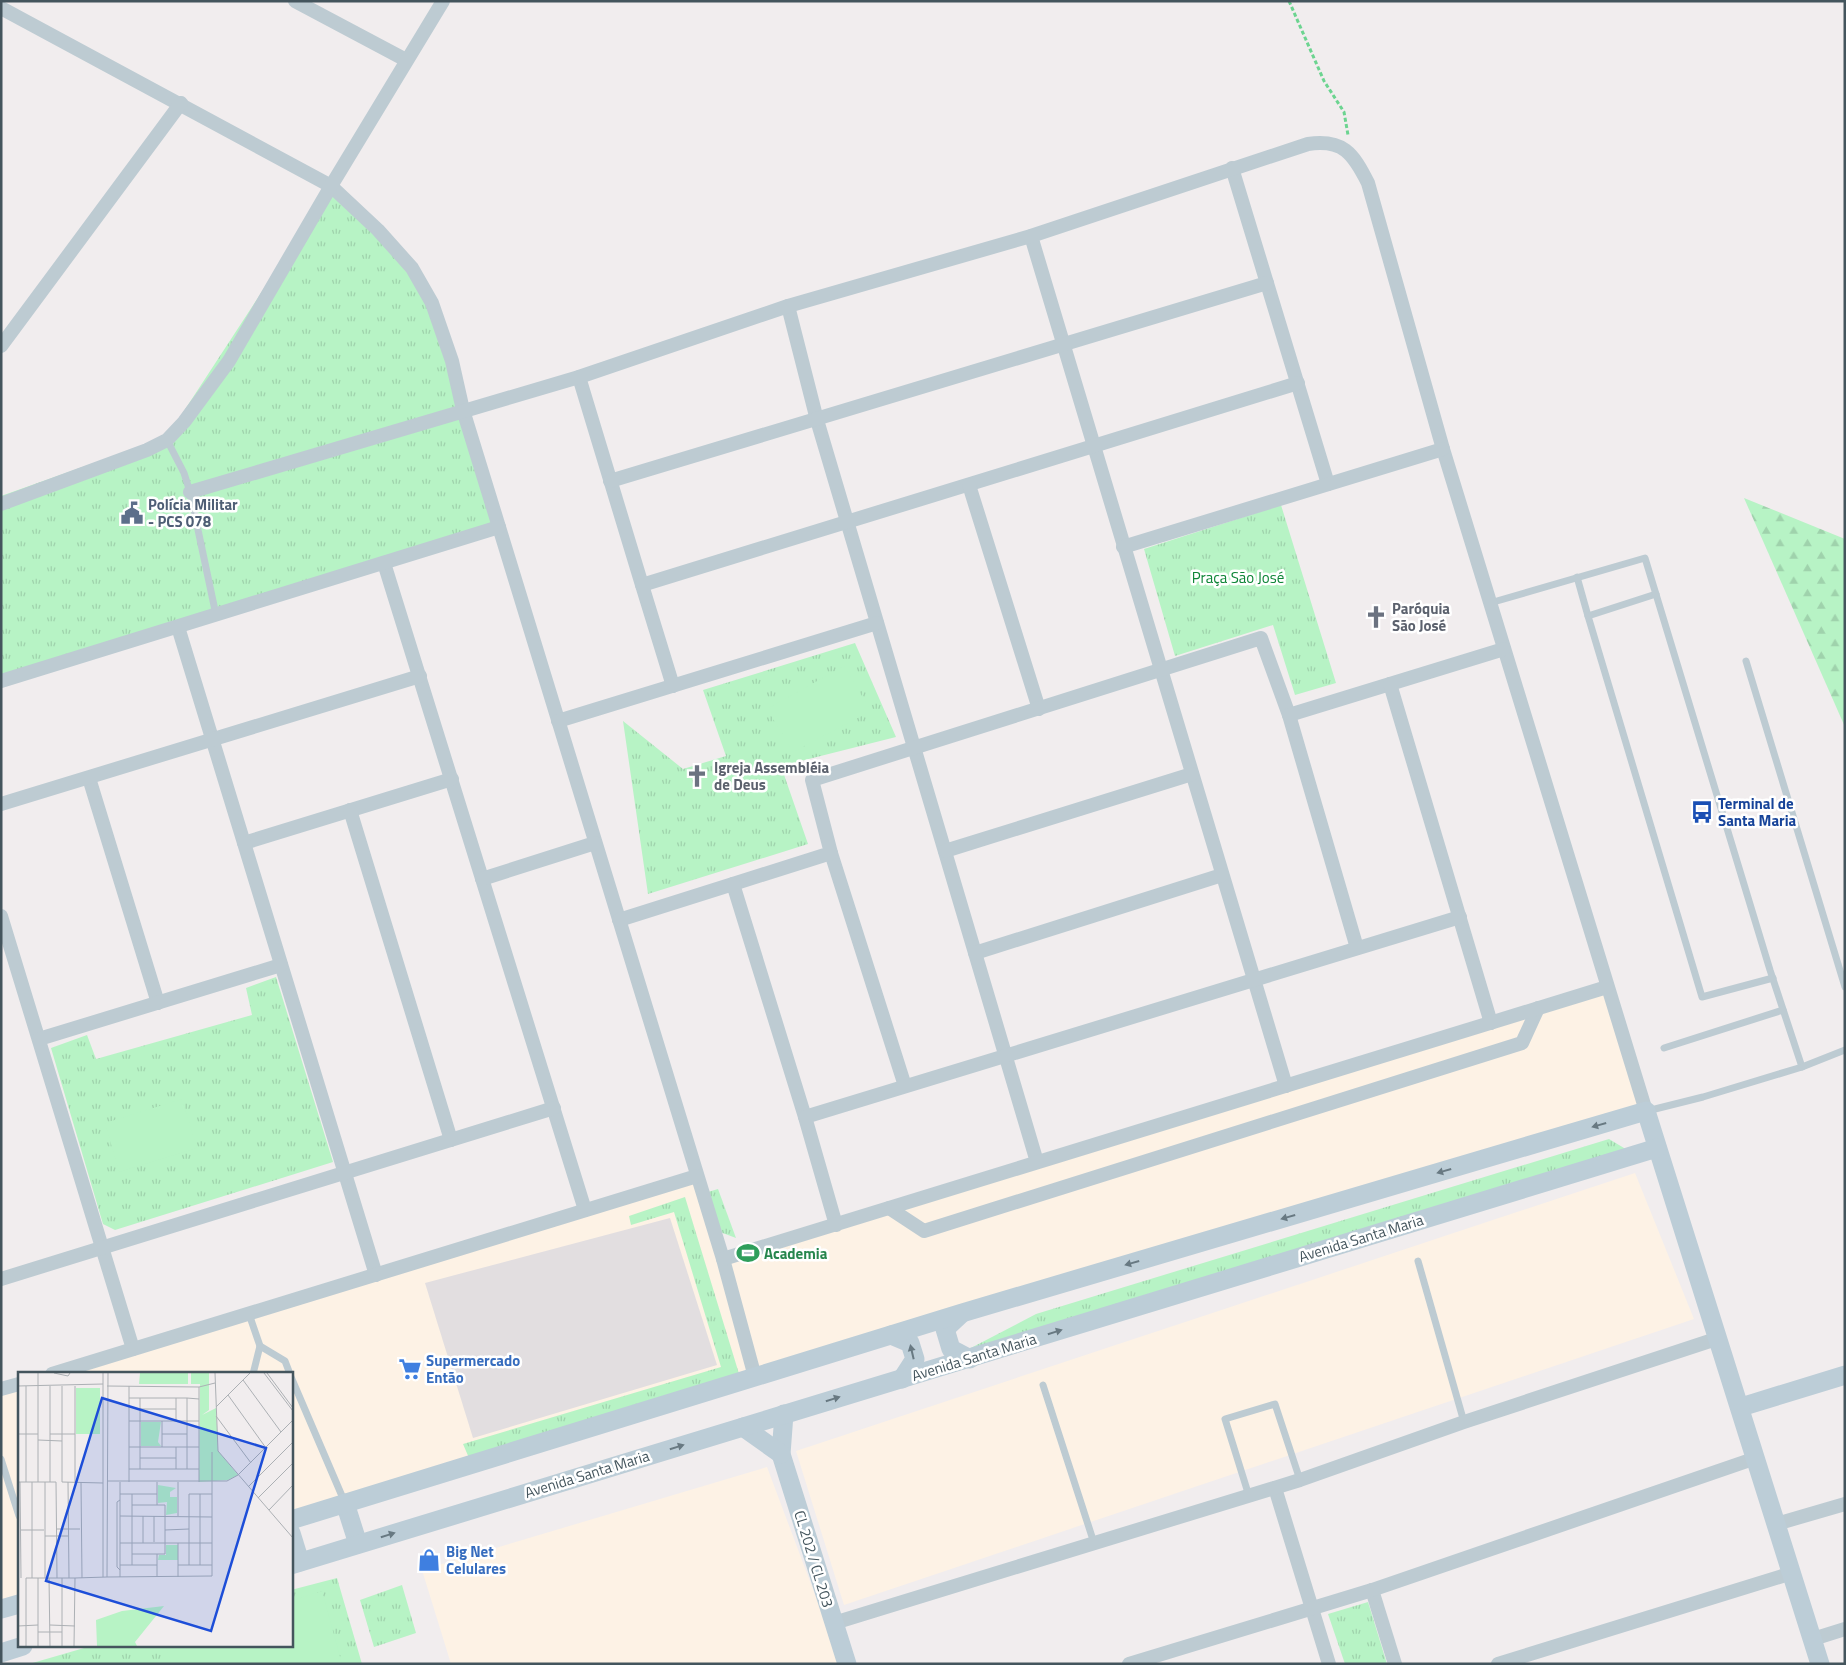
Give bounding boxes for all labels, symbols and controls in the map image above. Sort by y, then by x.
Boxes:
place label: Polícia Militar - PCS 078 [148,493,238,533]
public building icon: Polícia Militar - PCS 078 [119,500,145,526]
park label: Praça São José [1192,566,1284,589]
place label: Paróquia São José [1392,597,1450,637]
church icon: Paróquia São José [1363,604,1389,630]
place label: Igreja Assembléia de Deus [714,756,829,796]
church icon: Igreja Assembléia de Deus [684,763,710,789]
place label: Terminal de Santa Maria [1718,792,1797,832]
bus stop icon: Terminal de Santa Maria [1689,799,1715,825]
one-way arrow [1592,1122,1607,1130]
one-way arrow [1436,1168,1451,1176]
street label: Avenida Santa Maria [1296,1208,1427,1268]
one-way arrow [1280,1213,1295,1221]
sports icon: Academia [735,1240,761,1266]
place label: Academia [764,1242,828,1265]
one-way arrow [1124,1259,1139,1267]
street label: Avenida Santa Maria [909,1327,1040,1387]
one-way arrow [1048,1328,1063,1336]
one-way arrow [908,1344,916,1360]
place label: Supermercado Então [426,1349,520,1389]
supermarket icon: Supermercado Então [397,1356,423,1382]
inset map [18,1372,292,1648]
one-way arrow [825,1395,840,1403]
one-way arrow [670,1442,685,1450]
street label: Avenida Santa Maria [522,1444,653,1504]
street label: CL 202 / CL 203 [788,1508,840,1610]
one-way arrow [381,1531,396,1539]
place label: Big Net Celulares [446,1540,506,1580]
shop icon: Big Net Celulares [416,1547,442,1573]

